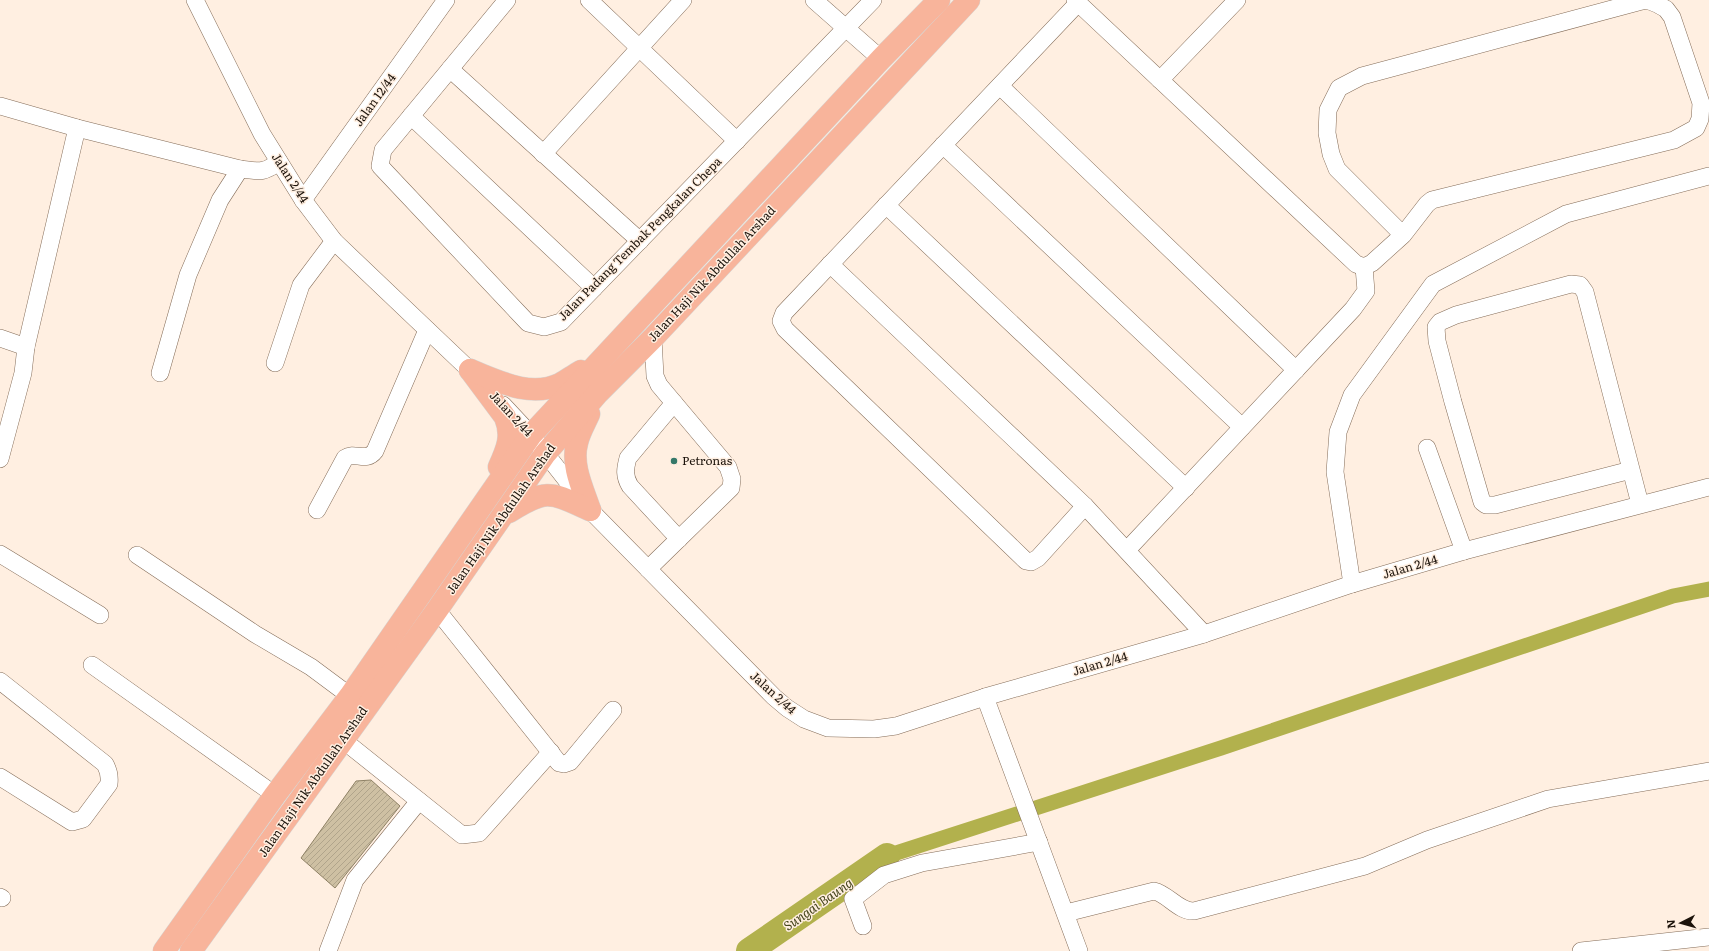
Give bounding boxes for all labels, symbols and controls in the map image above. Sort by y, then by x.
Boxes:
street label: Jalan 12/44 [349,69,400,130]
street label: Jalan 2/44 [268,149,314,206]
street label: Jalan Padang Tembak Pengkalan Chepa [553,152,726,324]
street label: Jalan Haji Nik Abdullah Arshad [643,201,780,345]
street label: Jalan 2/44 [486,386,538,440]
street label: Jalan Haji Nik Abdullah Arshad [441,439,560,597]
place label: Petronas [682,451,733,469]
marker: Petronas [669,456,679,466]
street label: Jalan 2/44 [1380,549,1440,582]
street label: Jalan 2/44 [1070,646,1130,679]
street label: Jalan 2/44 [747,667,801,718]
street label: Jalan Haji Nik Abdullah Arshad [253,702,372,860]
water label: Sungai Baung [779,873,856,934]
north arrow [1661,903,1701,943]
text: N [1662,919,1678,930]

